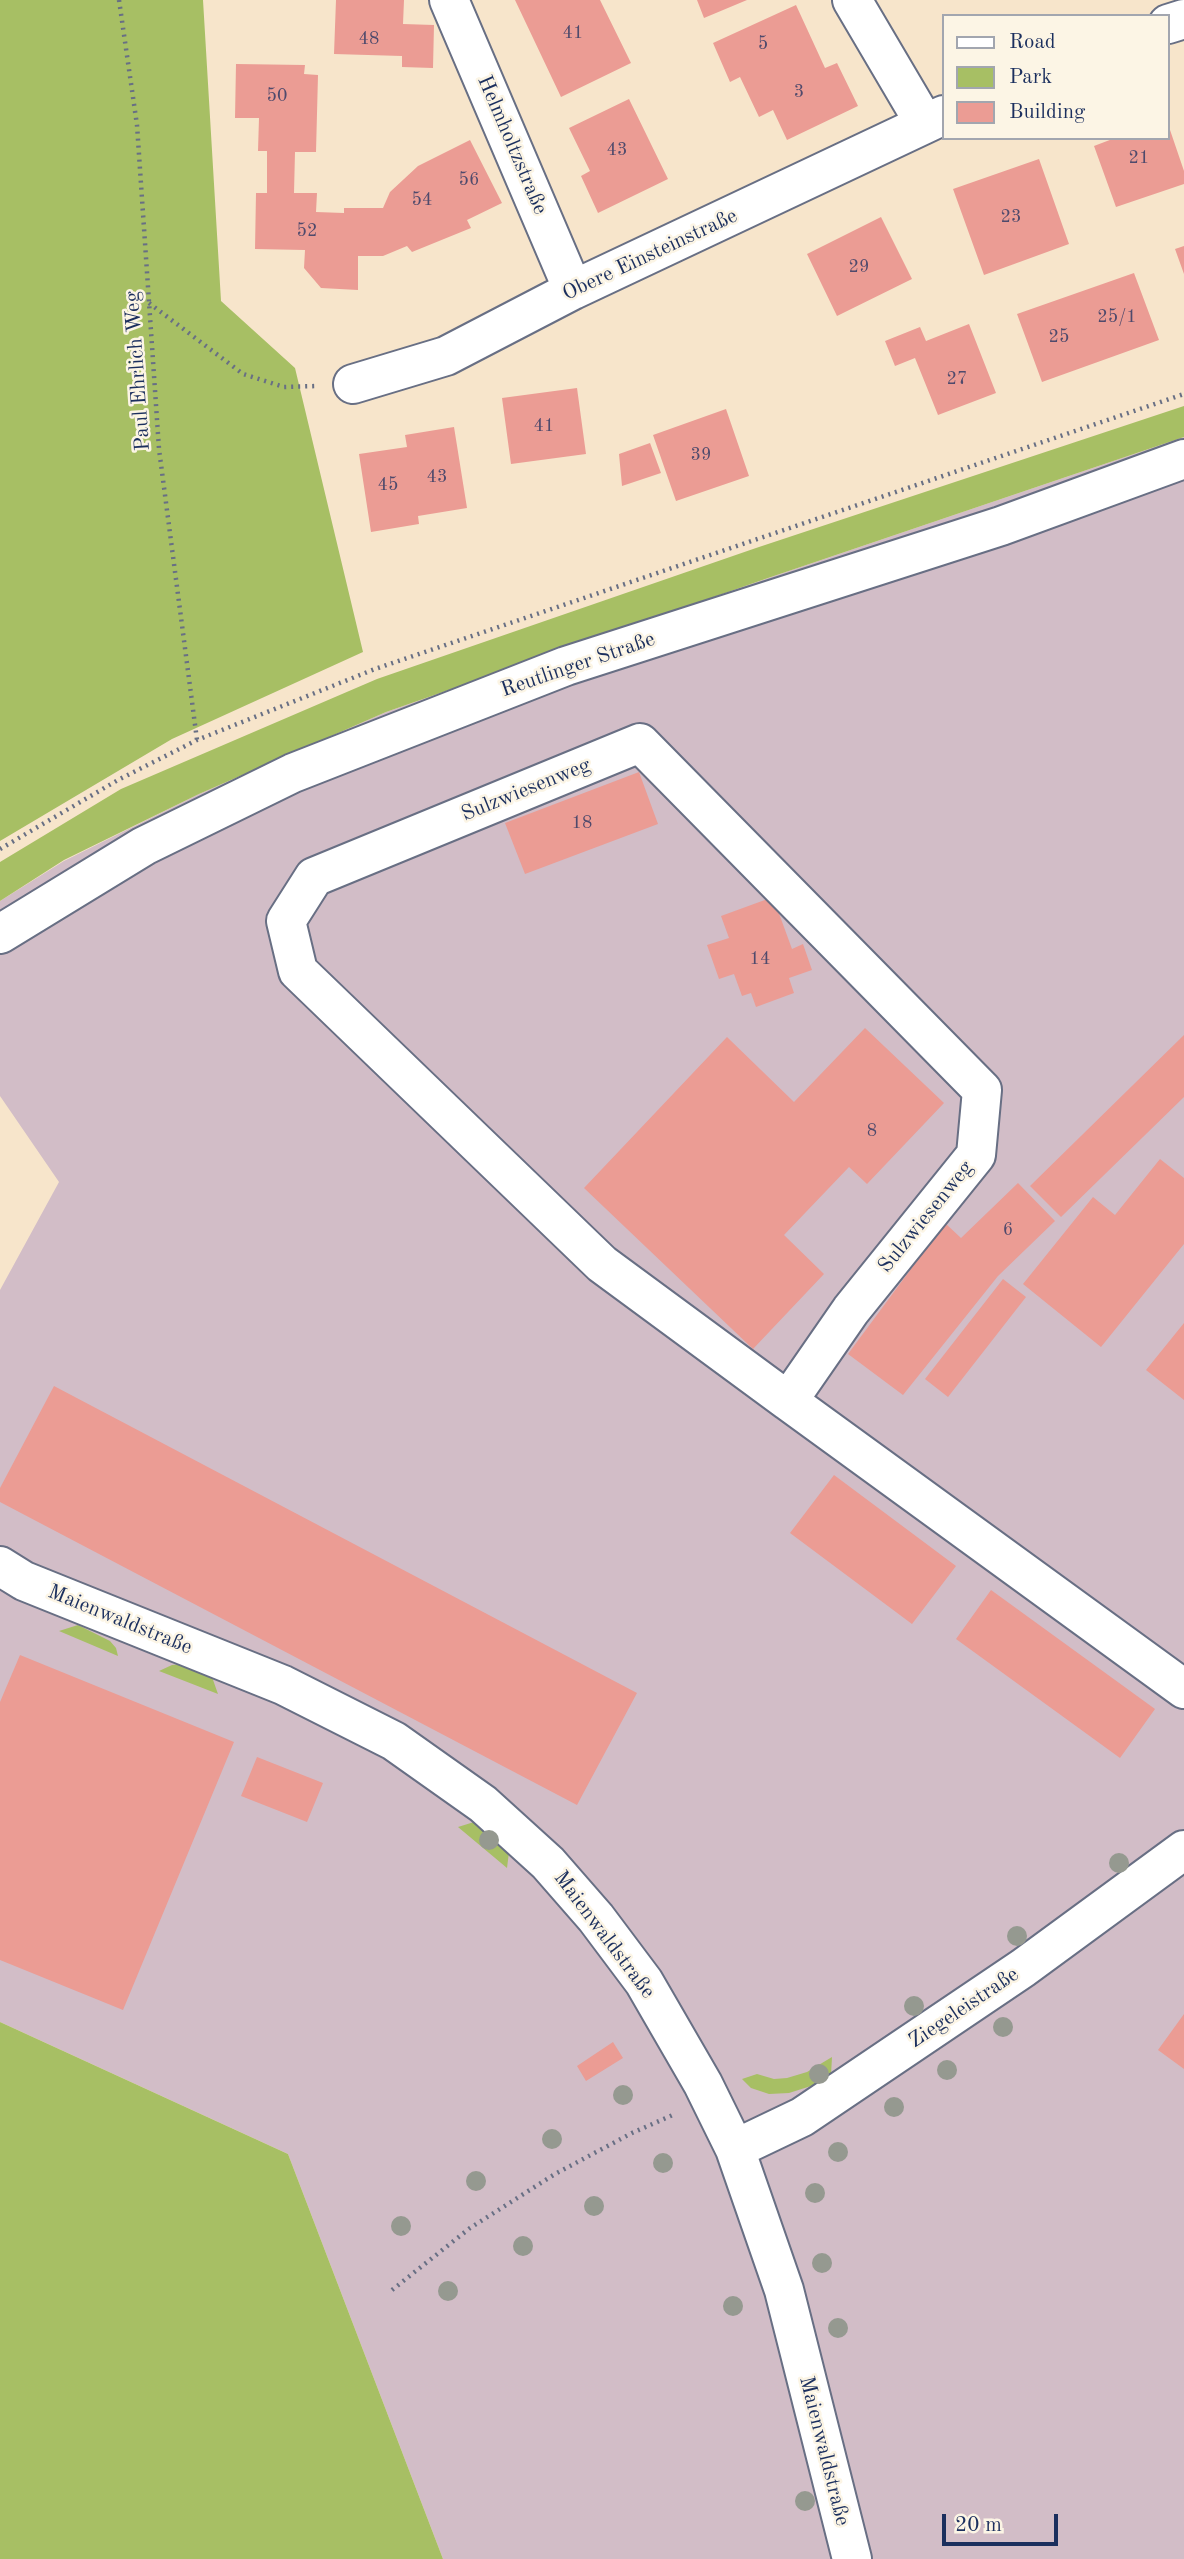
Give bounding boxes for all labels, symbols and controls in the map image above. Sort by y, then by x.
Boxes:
legend [942,14,1170,140]
house number: 41 [563,22,583,44]
house number: 48 [359,28,379,50]
text: Road [1009,32,1056,53]
house number: 5 [758,33,768,55]
text: Park [1009,67,1052,88]
street label: Helmholtzstraße [471,72,553,218]
house number: 3 [794,81,804,103]
house number: 50 [267,85,287,107]
text: Building [1009,102,1085,123]
house number: 43 [607,139,627,161]
house number: 21 [1129,147,1149,169]
house number: 56 [459,169,479,191]
house number: 54 [412,189,432,211]
street label: Obere Einsteinstraße [559,203,741,307]
house number: 23 [1001,206,1021,228]
house number: 52 [297,220,317,242]
house number: 29 [849,256,869,278]
street label: Paul Ehrlich Weg [120,290,156,452]
house number: 25/1 [1097,306,1137,328]
house number: 25 [1049,326,1069,348]
house number: 27 [947,368,967,390]
house number: 41 [534,415,554,437]
house number: 39 [691,444,711,466]
house number: 43 [427,466,447,488]
house number: 45 [378,474,398,496]
street label: Reutlinger Straße [498,627,658,703]
street label: Sulzwiesenweg [458,753,594,827]
house number: 18 [572,812,592,834]
house number: 14 [750,948,770,970]
house number: 8 [867,1120,877,1142]
street label: Sulzwiesenweg [873,1156,979,1278]
house number: 6 [1003,1219,1013,1241]
street label: Maienwaldstraße [44,1580,196,1660]
street label: Maienwaldstraße [548,1866,660,2004]
street label: Ziegeleistraße [904,1962,1024,2054]
street label: Maienwaldstraße [793,2374,855,2528]
scale bar [946,2500,1062,2544]
text: 20 m [955,2515,1002,2536]

